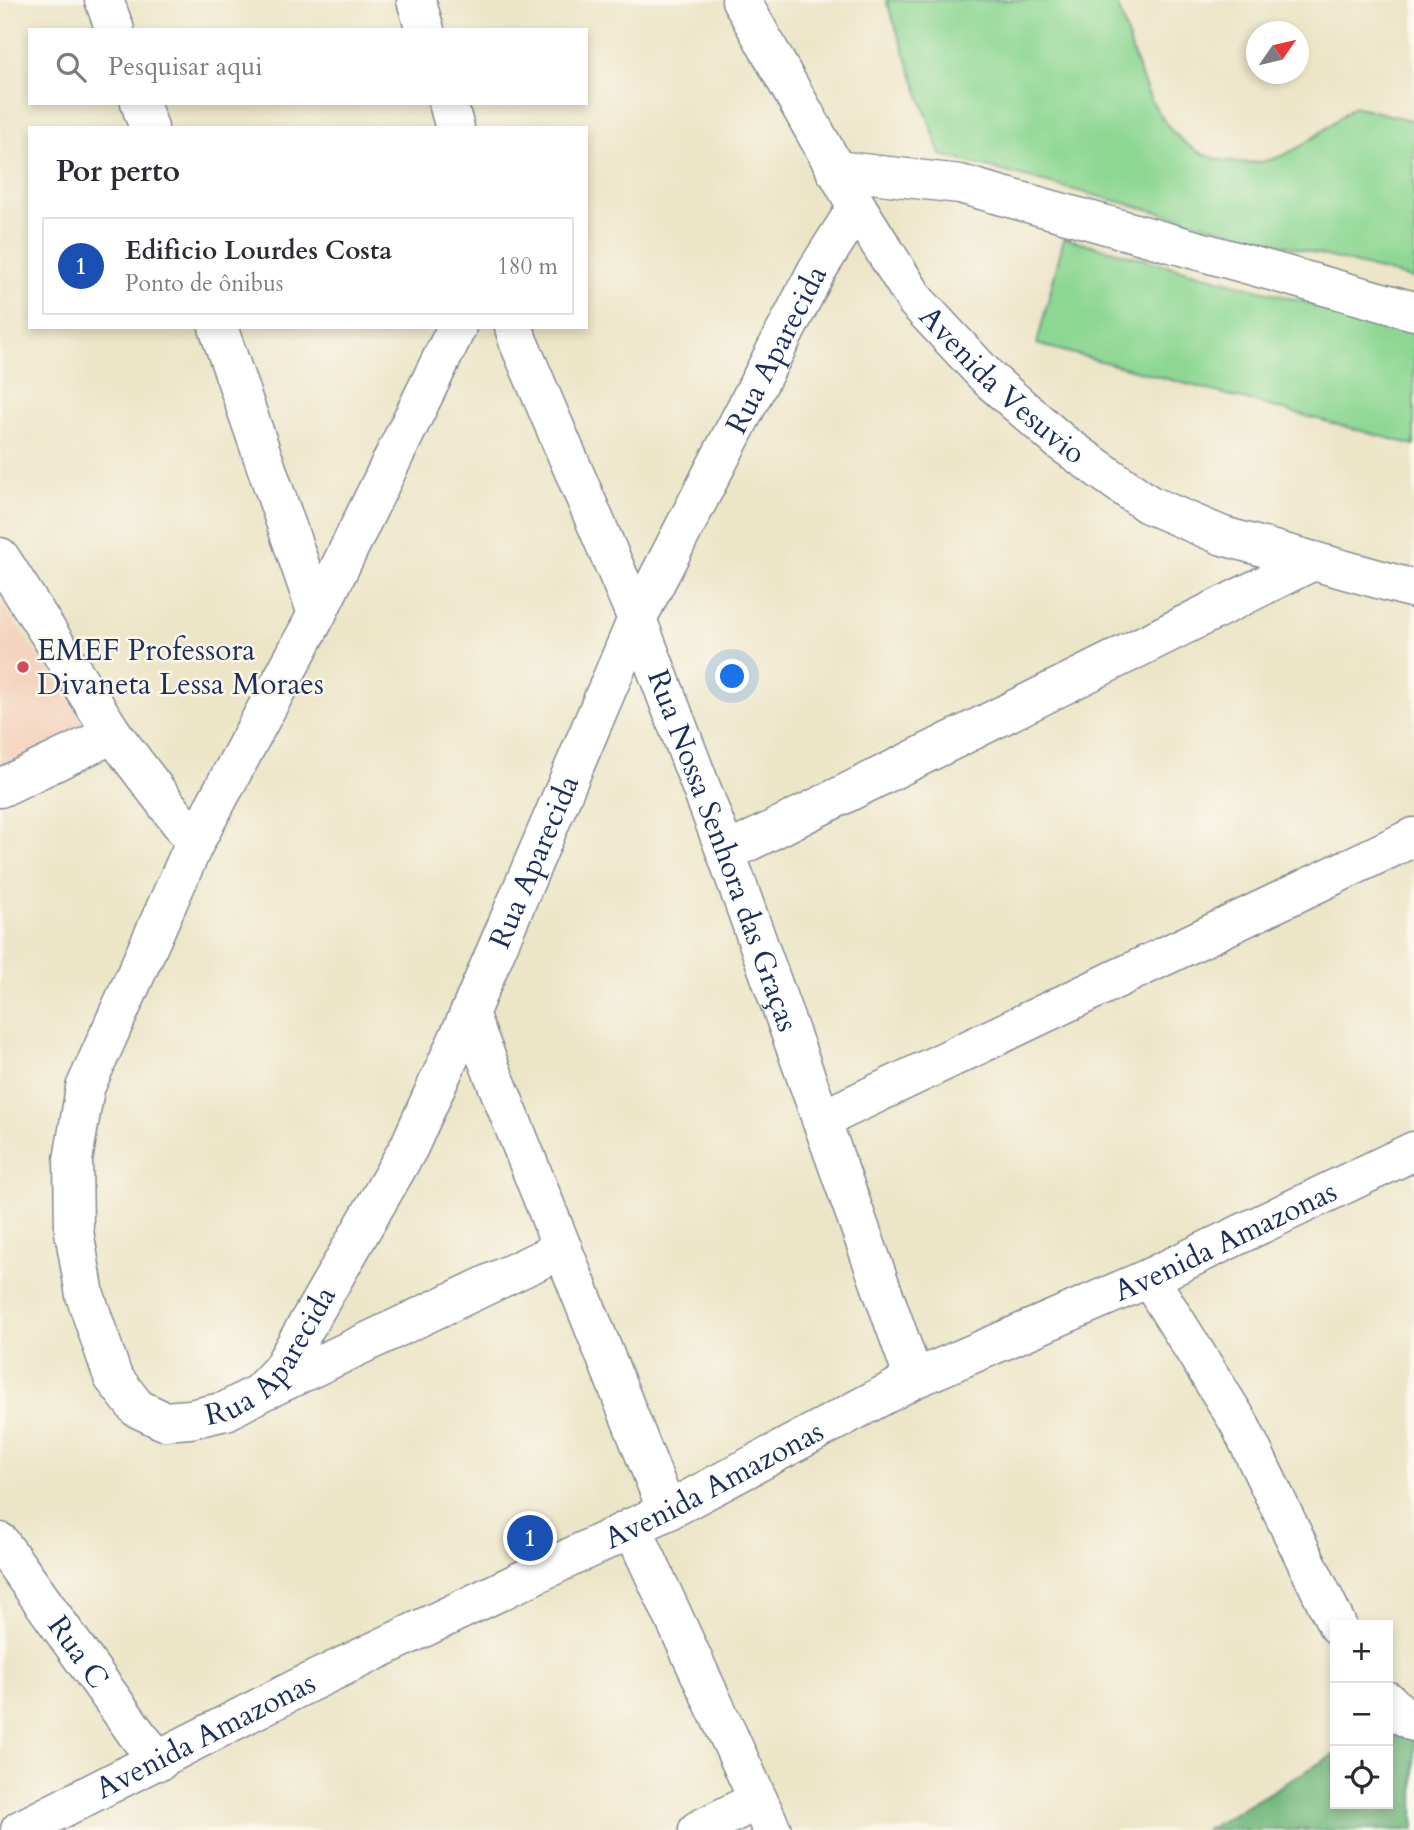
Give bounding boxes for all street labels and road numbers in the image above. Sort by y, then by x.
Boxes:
street label: Rua Aparecida [716,258,837,441]
street label: Avenida Vesuvio [910,297,1093,474]
street label: Rua Nossa Senhora das Graças [637,664,808,1037]
street label: Rua Aparecida [479,769,589,955]
street label: Avenida Amazonas [1108,1171,1344,1312]
street label: Rua Aparecida [201,1279,346,1436]
street label: Avenida Amazonas [598,1411,831,1559]
street label: Rua C [38,1607,118,1697]
street label: Avenida Amazonas [88,1663,322,1809]

